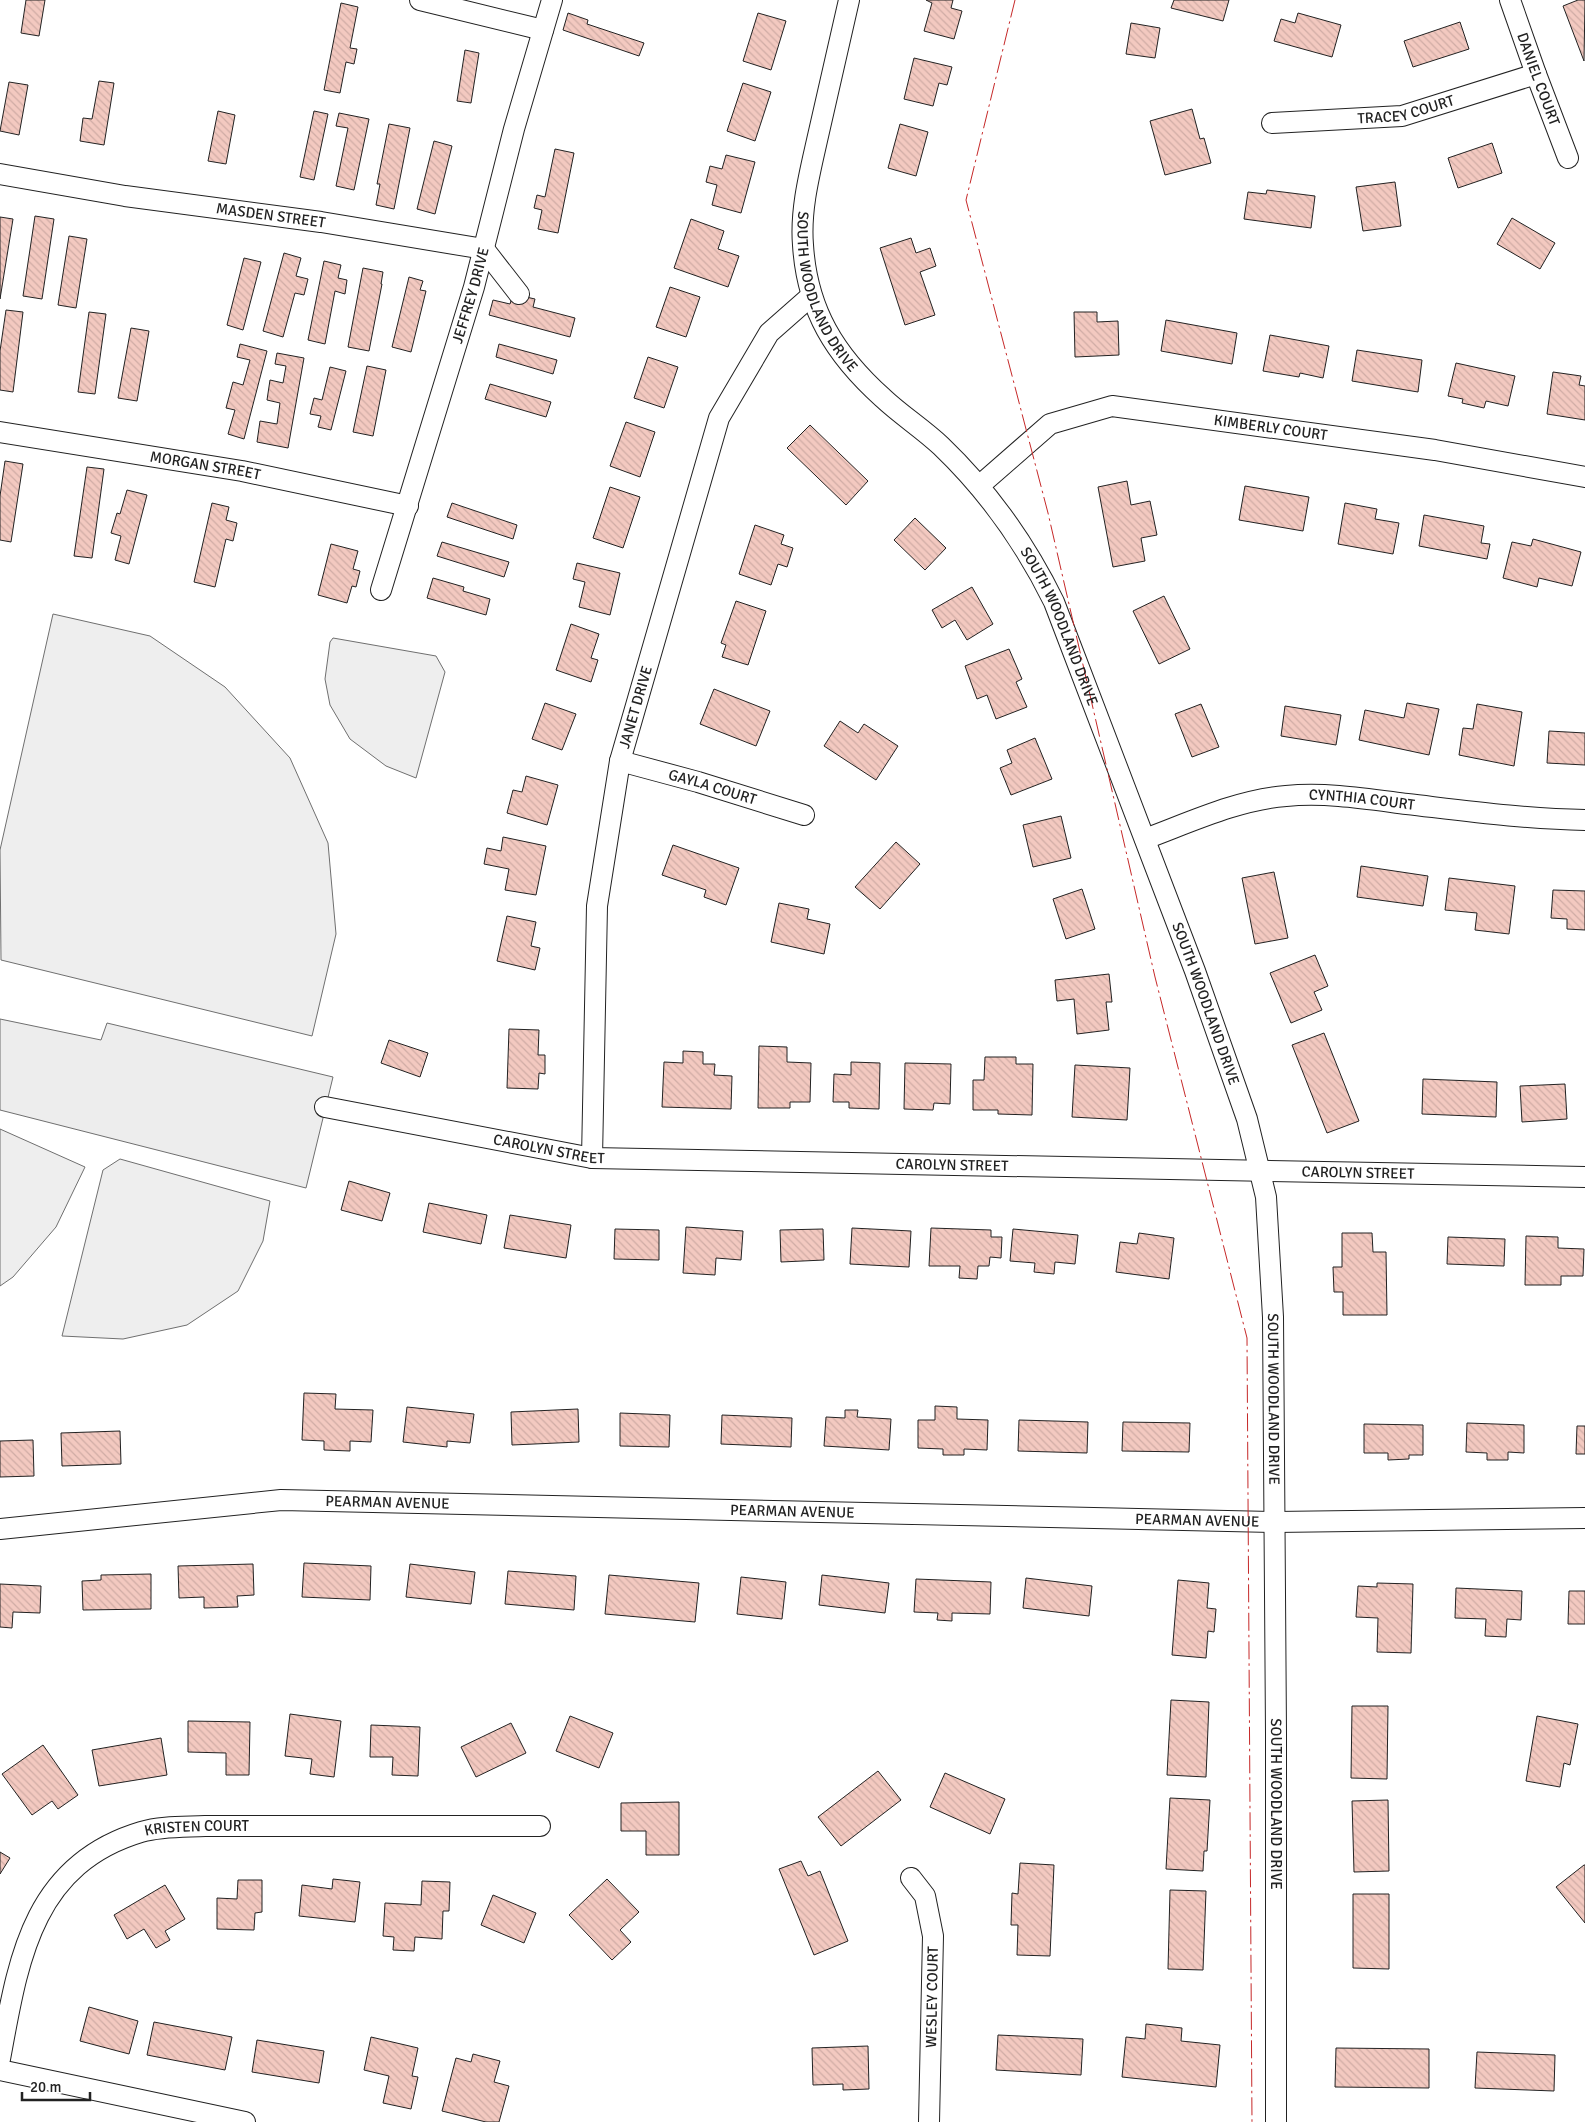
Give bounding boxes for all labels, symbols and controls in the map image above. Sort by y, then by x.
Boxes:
street label: DANIEL COURT [1513,30,1564,129]
street label: TRACEY COURT [1357,91,1457,127]
street label: MASDEN STREET [215,199,327,232]
street label: SOUTH WOODLAND DRIVE [793,211,862,376]
street label: JEFFREY DRIVE [448,245,493,346]
street label: KIMBERLY COURT [1213,411,1329,444]
street label: MORGAN STREET [149,447,263,484]
street label: SOUTH WOODLAND DRIVE [1017,544,1102,708]
street label: JANET DRIVE [615,664,656,751]
street label: GAYLA COURT [666,765,759,809]
street label: CYNTHIA COURT [1309,786,1416,814]
street label: SOUTH WOODLAND DRIVE [1168,920,1243,1087]
street label: CAROLYN STREET [492,1130,605,1167]
street label: CAROLYN STREET [895,1155,1009,1175]
street label: CAROLYN STREET [1301,1163,1415,1183]
street label: SOUTH WOODLAND DRIVE [1264,1313,1283,1485]
street label: PEARMAN AVENUE [325,1492,450,1513]
street label: PEARMAN AVENUE [730,1501,855,1522]
street label: PEARMAN AVENUE [1135,1510,1260,1531]
street label: SOUTH WOODLAND DRIVE [1267,1718,1285,1890]
street label: KRISTEN COURT [143,1817,250,1840]
street label: WESLEY COURT [922,1945,942,2048]
scale bar [22,2070,90,2102]
text: 20 m [30,2078,61,2096]

